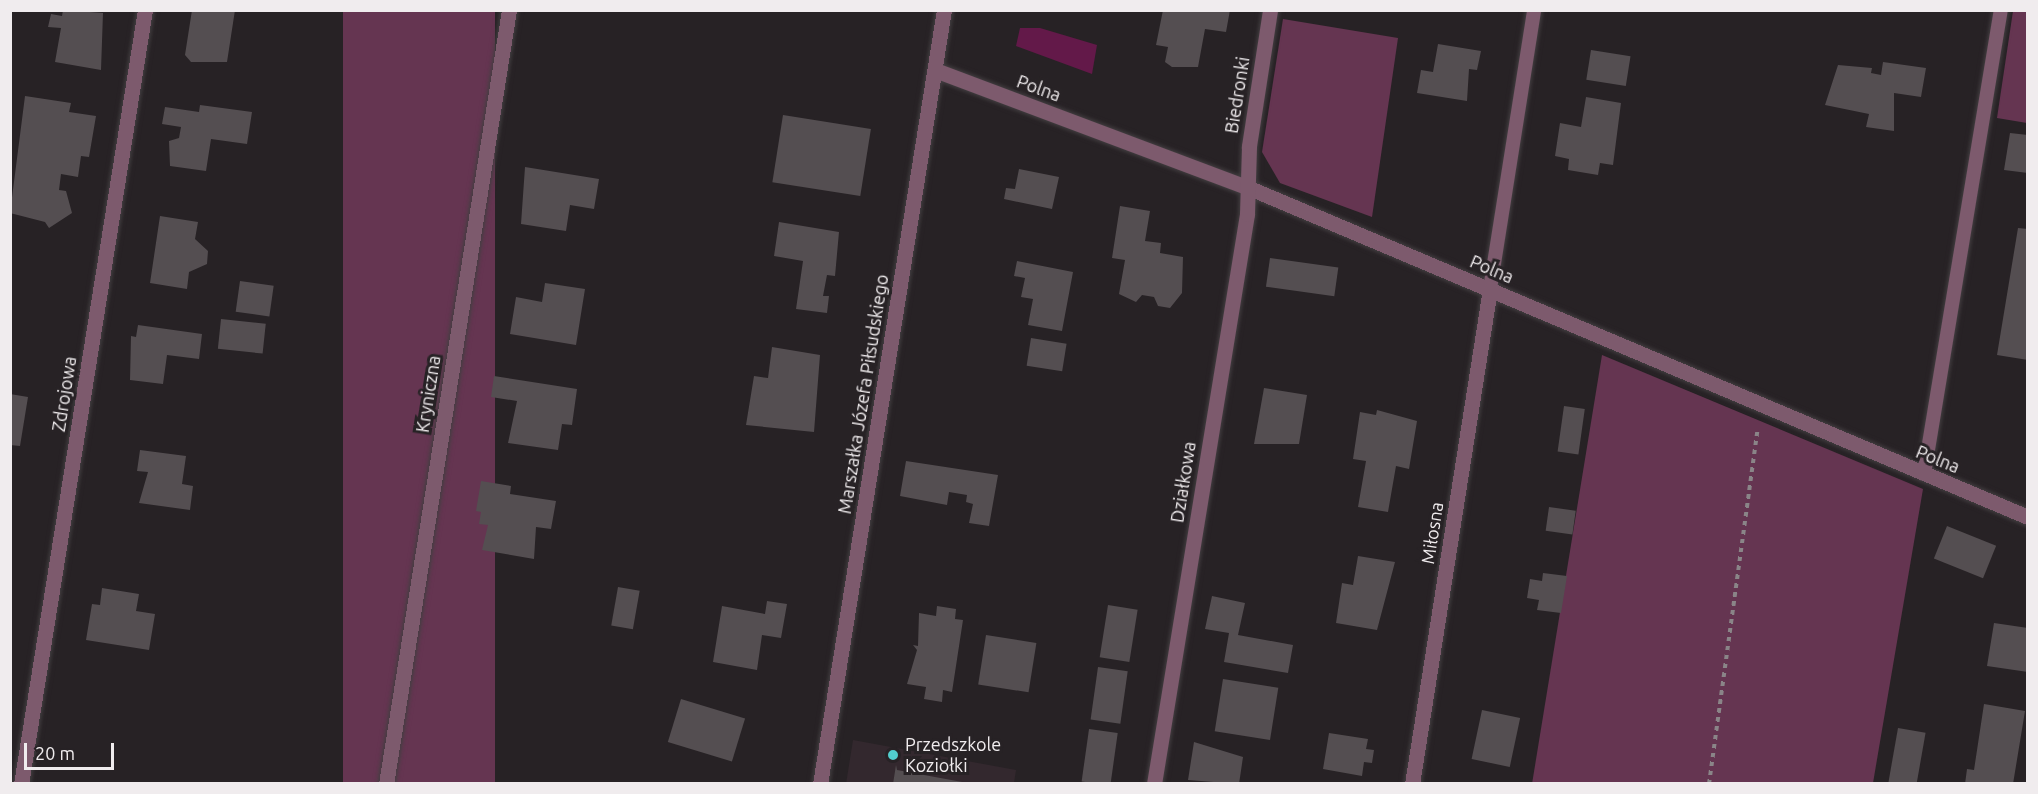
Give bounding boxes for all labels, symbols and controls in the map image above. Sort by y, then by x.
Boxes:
street label: Biedronki [1220,55,1254,135]
street label: Polna [1014,70,1064,106]
street label: Polna [1467,250,1517,288]
street label: Marszałka Józefa Piłsudskiego [833,273,893,515]
street label: Kryniczna [411,354,445,434]
street label: Zdrojowa [47,355,81,433]
street label: Działkowa [1166,440,1200,524]
street label: Polna [1913,440,1963,478]
street label: Miłosna [1416,500,1448,566]
scale bar [27,731,117,769]
place label: Przedszkole Koziołki [905,734,1001,777]
text: 20 m [35,743,75,763]
marker: Przedszkole Koziołki [886,748,900,762]

